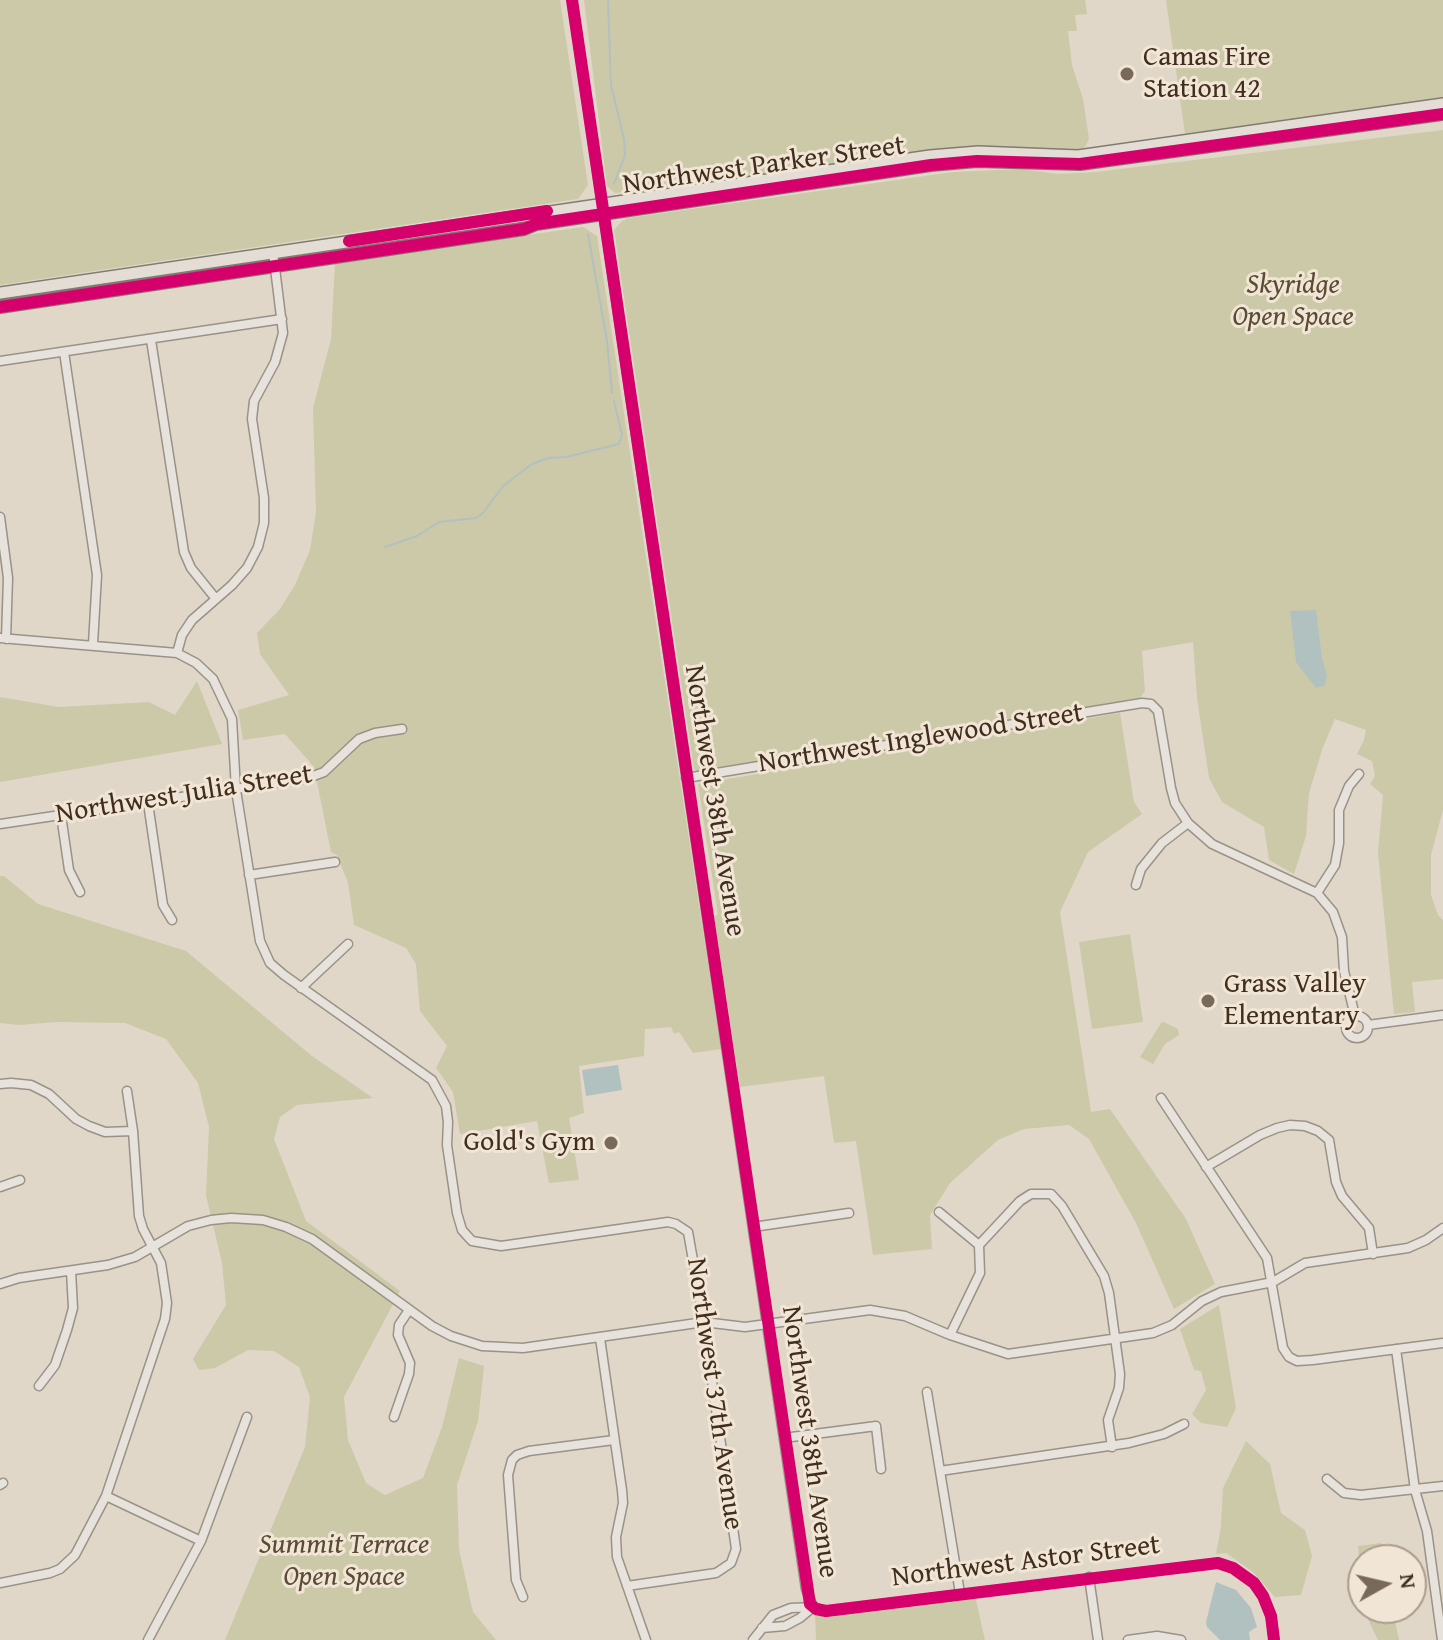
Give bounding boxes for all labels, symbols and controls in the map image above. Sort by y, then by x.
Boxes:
place label: Camas Fire Station 42 [1143,41,1271,107]
marker: Camas Fire Station 42 [1118,65,1136,83]
street label: Northwest Parker Street [621,130,907,202]
park label: Skyridge Open Space [1232,269,1354,335]
street label: Northwest 38th Avenue [676,663,752,939]
street label: Northwest Inglewood Street [756,697,1086,781]
street label: Northwest Julia Street [53,758,315,832]
place label: Grass Valley Elementary [1224,968,1366,1034]
marker: Grass Valley Elementary [1199,992,1217,1010]
place label: Gold's Gym [464,1126,595,1160]
marker: Gold's Gym [602,1134,620,1152]
street label: Northwest 37th Avenue [678,1256,750,1532]
street label: Northwest 38th Avenue [773,1304,845,1580]
park label: Summit Terrace Open Space [259,1529,429,1595]
street label: Northwest Astor Street [890,1529,1162,1595]
north arrow [1347,1544,1427,1624]
text: N [1392,1571,1426,1590]

